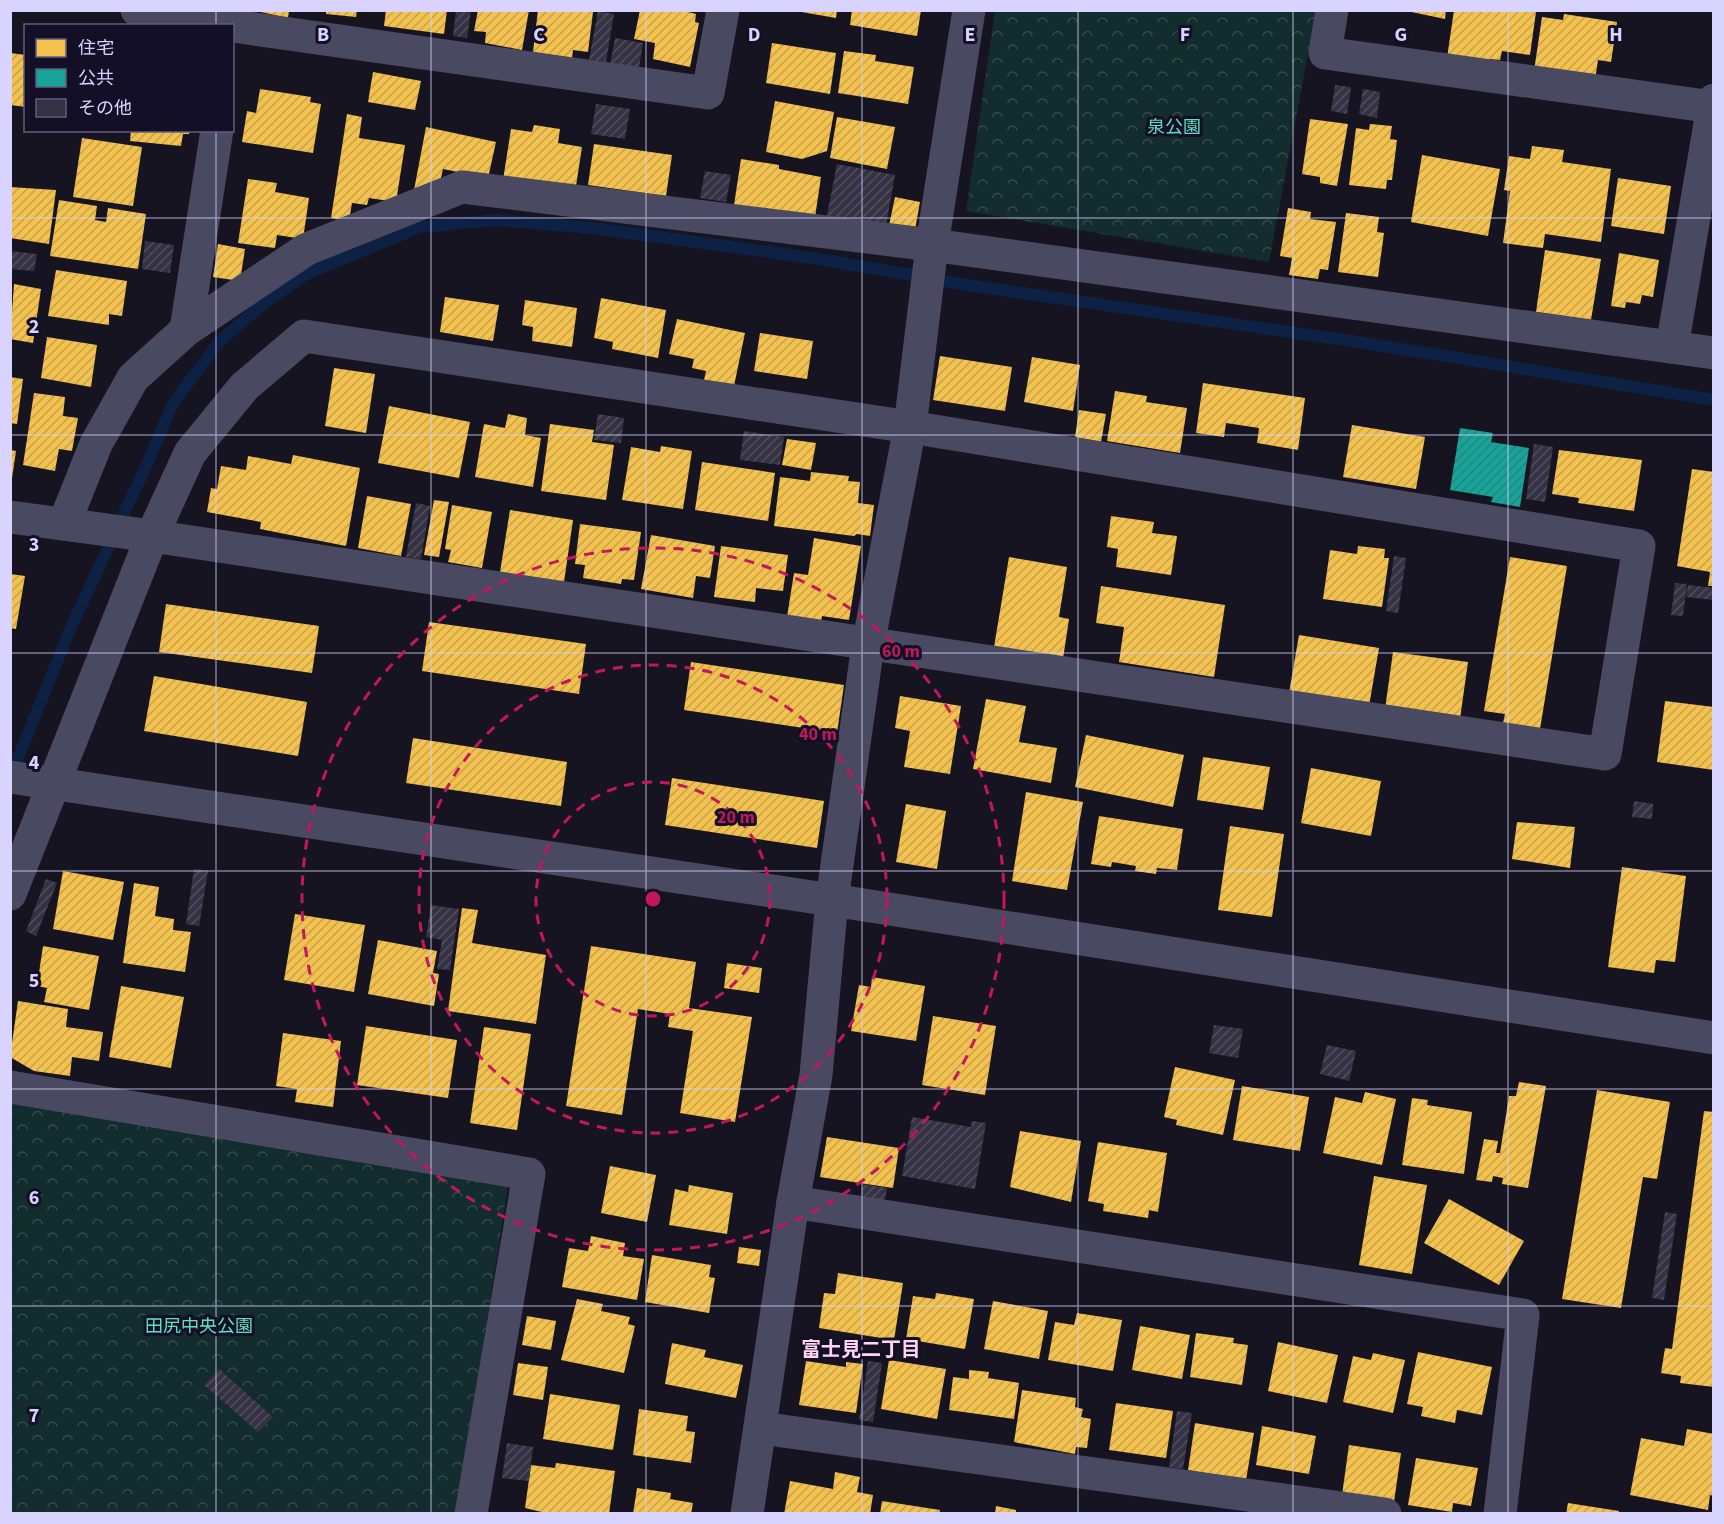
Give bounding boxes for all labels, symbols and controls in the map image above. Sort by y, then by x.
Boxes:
text: B [317,21,329,49]
text: C [533,21,545,49]
text: D [748,21,760,49]
text: E [965,21,975,49]
text: F [1180,21,1190,49]
text: G [1395,21,1407,49]
text: H [1609,21,1623,49]
legend [24,24,234,132]
text: 住宅 [78,36,114,61]
text: 公共 [78,66,114,91]
text: その他 [78,96,132,121]
park label: 泉公園 [1147,115,1201,140]
text: 2 [29,313,39,341]
text: 3 [29,531,39,559]
text: 60 m [882,639,920,664]
text: 40 m [799,722,837,747]
text: 4 [29,749,40,777]
text: 20 m [717,805,755,830]
centre of rings [643,889,663,909]
text: 5 [29,967,39,995]
text: 6 [29,1184,39,1212]
park label: 田尻中央公園 [145,1314,253,1339]
district label: 富士見二丁目 [801,1336,921,1364]
text: 7 [29,1402,39,1430]

